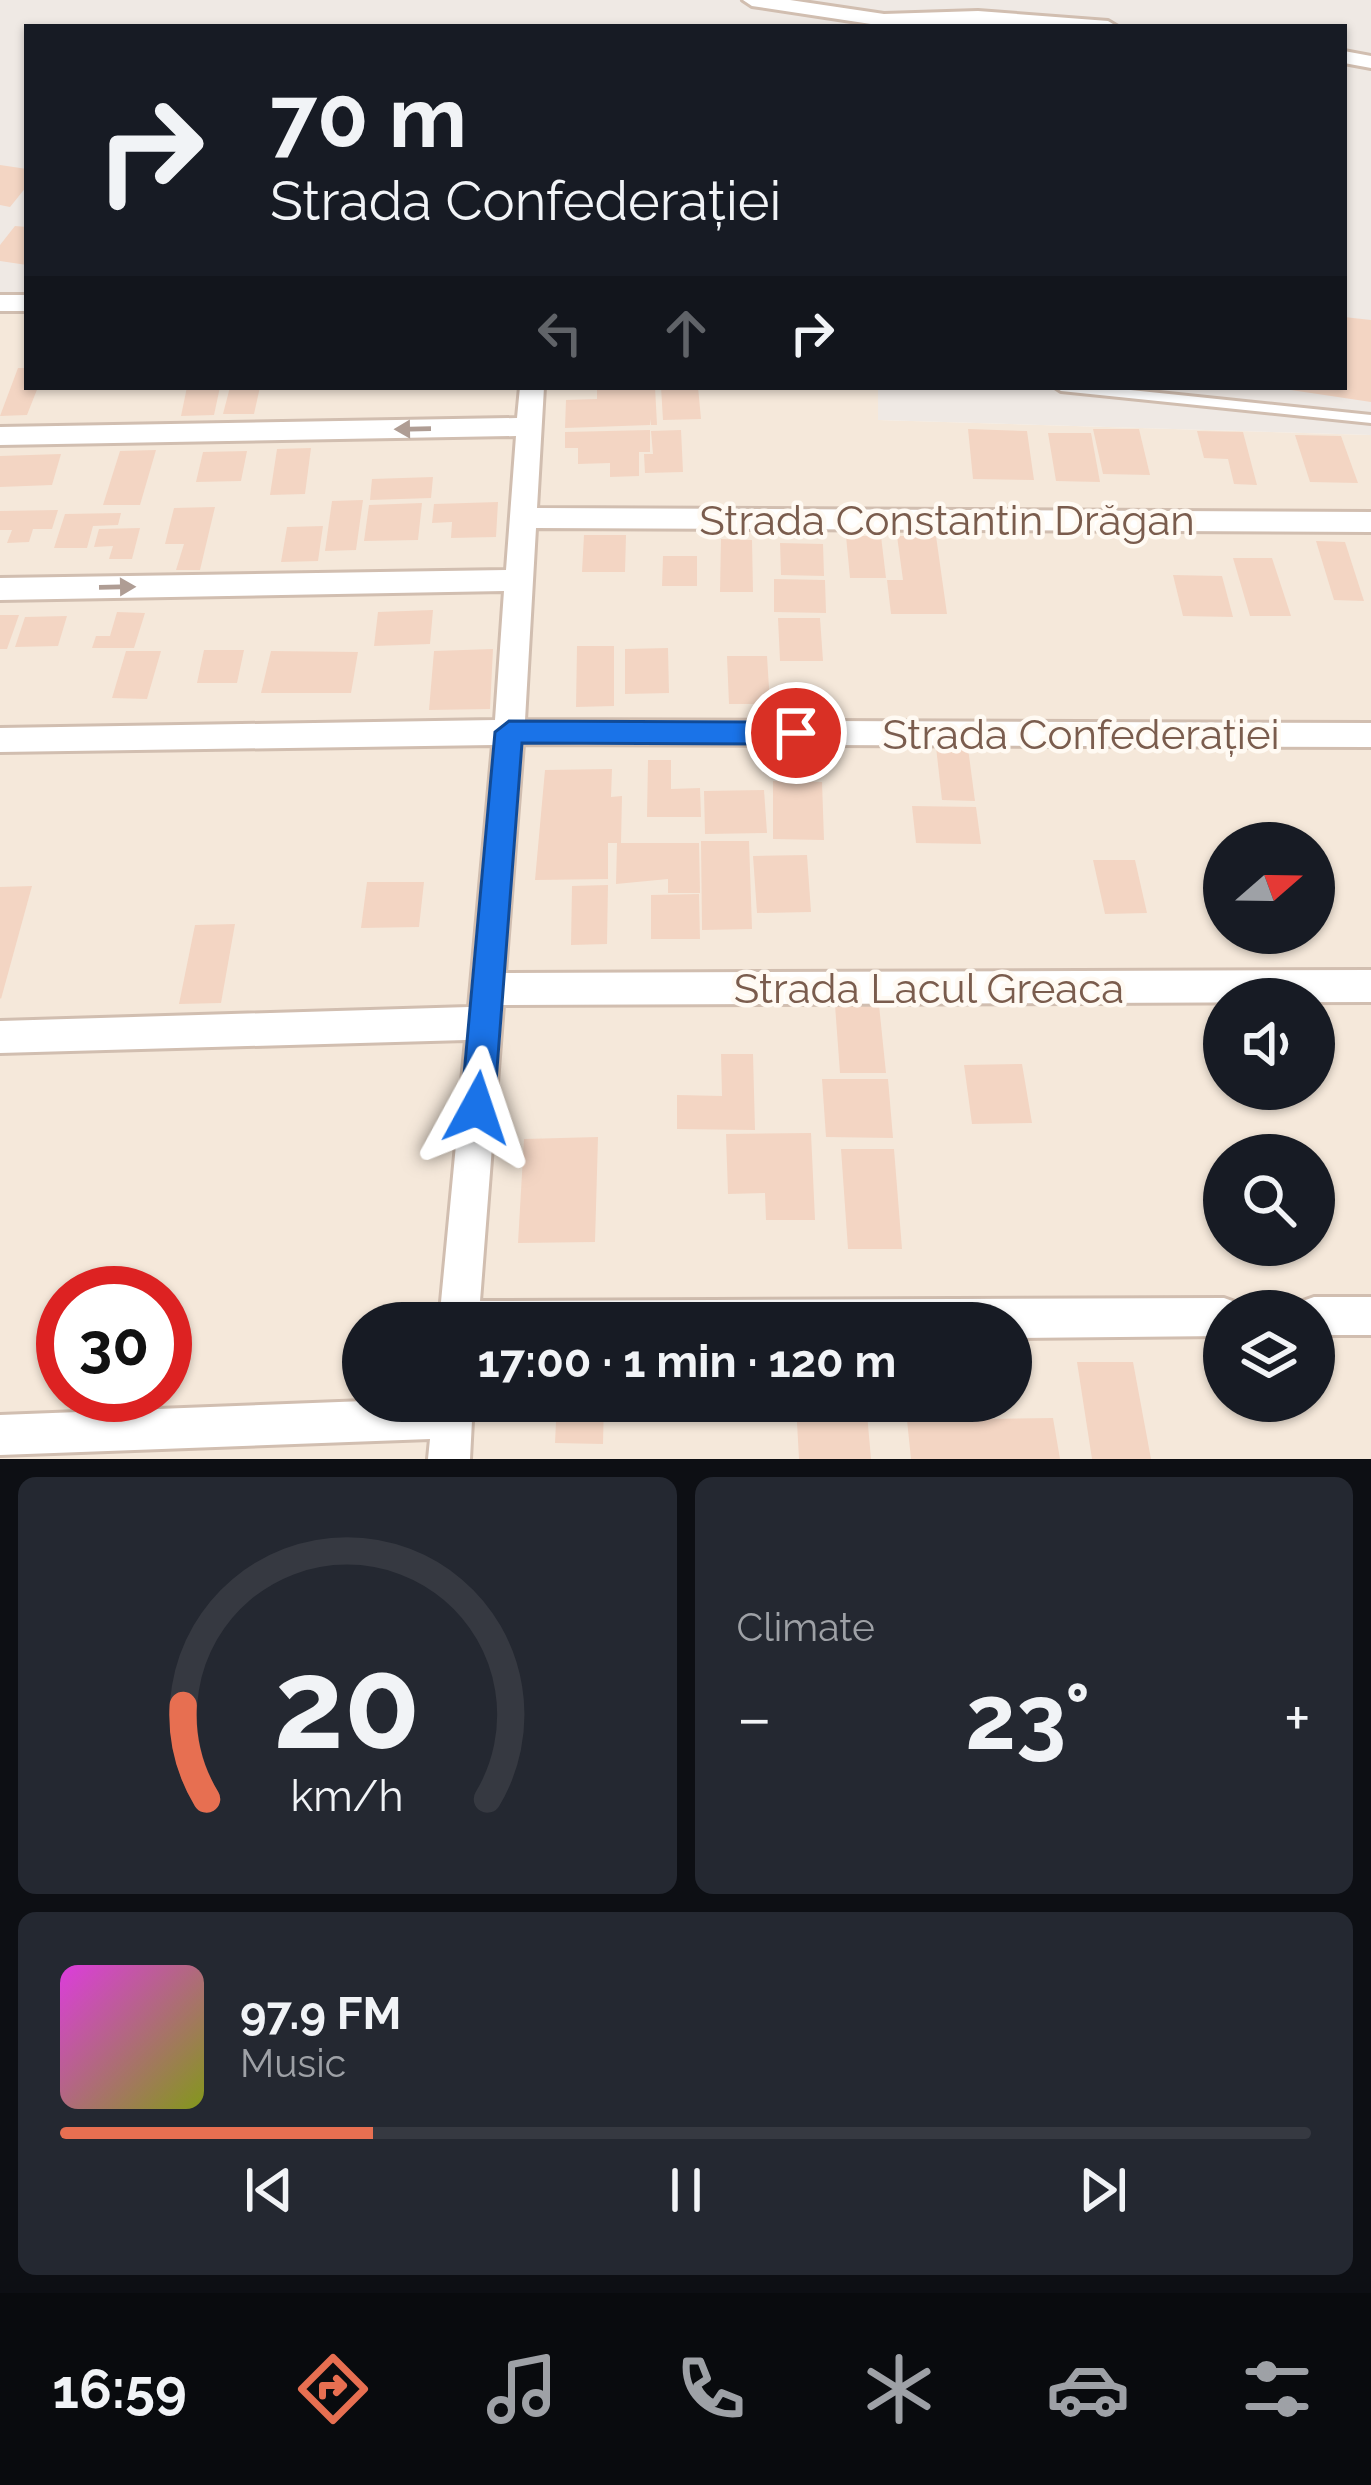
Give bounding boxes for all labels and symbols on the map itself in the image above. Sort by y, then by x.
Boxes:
one-way arrow [393,419,431,438]
street label: Strada Constantin Drăgan [699,496,1195,545]
one-way arrow [99,577,137,596]
pin [745,682,847,784]
street label: Strada Confederației [882,710,1280,759]
north arrow [1203,822,1335,954]
street label: Strada Lacul Greaca [734,964,1124,1013]
position arrow [414,1045,540,1171]
speed limit sign: 30 [36,1266,192,1422]

